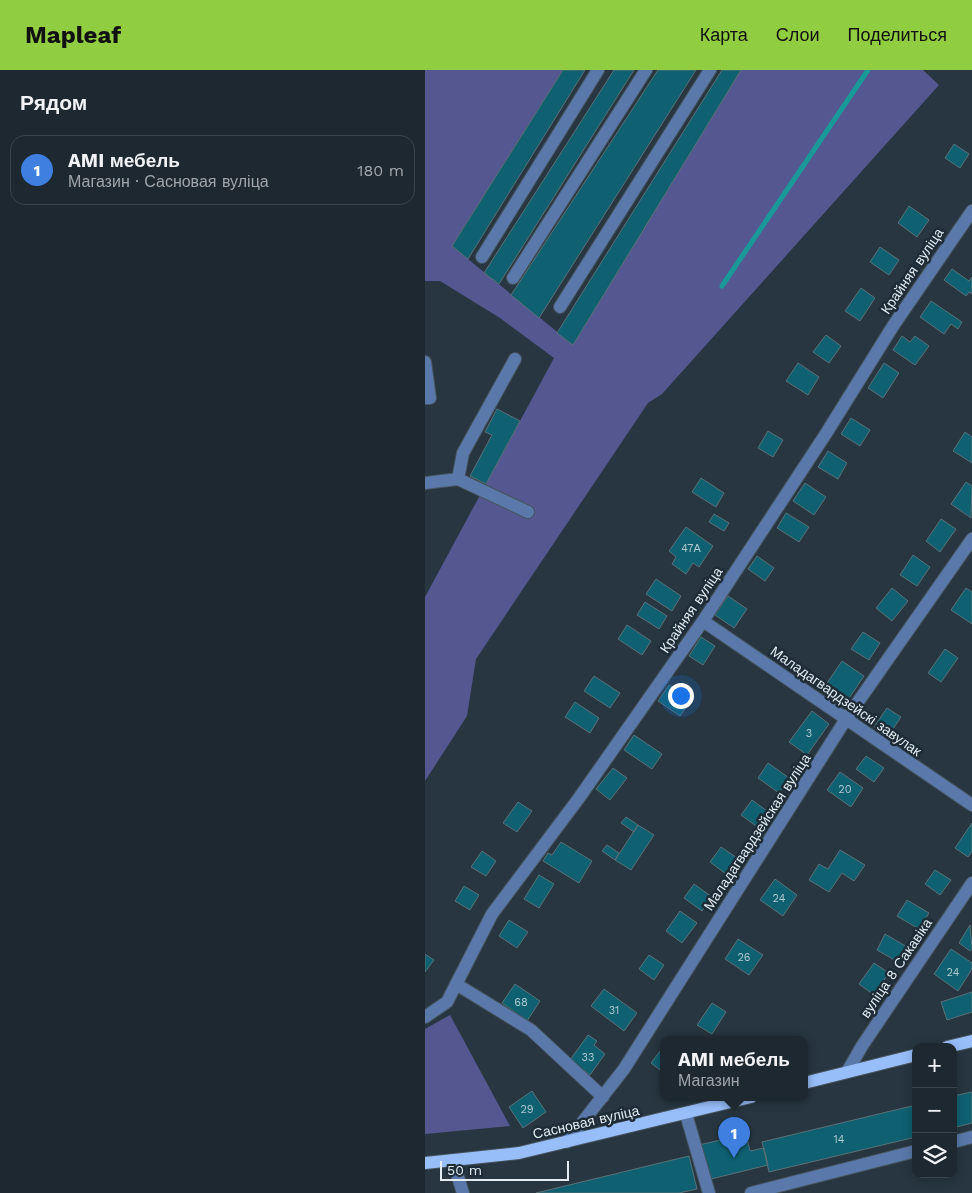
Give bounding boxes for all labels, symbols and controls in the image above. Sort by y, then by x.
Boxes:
text: Mapleaf [25,21,121,49]
text: Карта [700,24,748,45]
text: Слои [776,24,820,45]
text: Поделиться [848,24,947,45]
text: Рядом [20,90,87,115]
text: AMI мебель [68,149,180,172]
text: 1 [34,161,40,180]
text: 180 m [357,161,404,180]
text: Магазин · Сасновая вуліца [68,172,269,191]
street label: Крайняя вуліца [877,225,947,317]
house number: 47А [681,542,701,555]
street label: Крайняя вуліца [656,564,726,656]
street label: Маладагвардзейскі завулак [768,643,925,760]
your location [668,683,694,709]
house number: 3 [806,727,812,740]
street label: Маладагвардзейская вуліца [700,750,814,913]
house number: 20 [838,783,852,796]
house number: 24 [773,892,786,905]
street label: вуліца 8 Сакавіка [857,915,935,1021]
house number: 26 [737,951,751,964]
house number: 24 [947,966,960,979]
house number: 68 [514,996,528,1009]
house number: 31 [609,1004,619,1017]
popup [660,1036,808,1101]
map controls [912,1043,957,1178]
button: + [912,1043,957,1088]
text: AMI мебель [678,1048,790,1071]
house number: 33 [582,1051,594,1064]
text: Магазин [678,1071,740,1090]
button: − [912,1088,957,1133]
street label: Сасновая вуліца [531,1102,641,1142]
house number: 29 [520,1103,534,1116]
pin: 1 [718,1117,750,1158]
house number: 14 [833,1133,845,1146]
button: layers [912,1133,957,1178]
scale bar [440,1158,569,1181]
text: 50 m [447,1162,482,1178]

